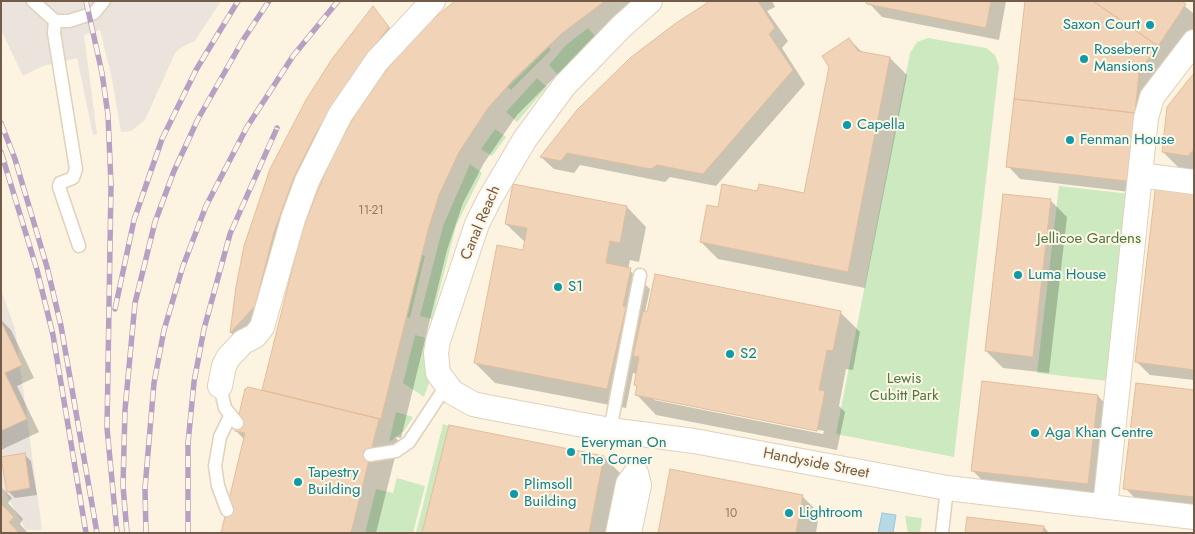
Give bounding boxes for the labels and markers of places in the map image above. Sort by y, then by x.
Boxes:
place label: Saxon Court [1063,16,1140,34]
marker: Saxon Court [1144,19,1156,31]
place label: Roseberry Mansions [1094,41,1158,76]
marker: Roseberry Mansions [1078,53,1090,65]
place label: Capella [857,116,905,134]
marker: Capella [841,119,853,131]
place label: Fenman House [1080,131,1174,149]
marker: Fenman House [1064,134,1076,146]
place label: Luma House [1028,266,1106,284]
marker: Luma House [1012,269,1024,281]
place label: S1 [568,278,583,296]
marker: S1 [552,281,564,293]
place label: S2 [740,345,757,363]
marker: S2 [724,348,736,360]
place label: Aga Khan Centre [1045,424,1153,442]
marker: Aga Khan Centre [1029,427,1041,439]
place label: Everyman On The Corner [581,434,667,469]
marker: Everyman On The Corner [565,446,577,458]
place label: Tapestry Building [308,464,360,499]
marker: Tapestry Building [292,476,304,488]
place label: Plimsoll Building [524,476,576,511]
marker: Plimsoll Building [508,488,520,500]
place label: Lightroom [799,504,863,522]
marker: Lightroom [783,507,795,519]

